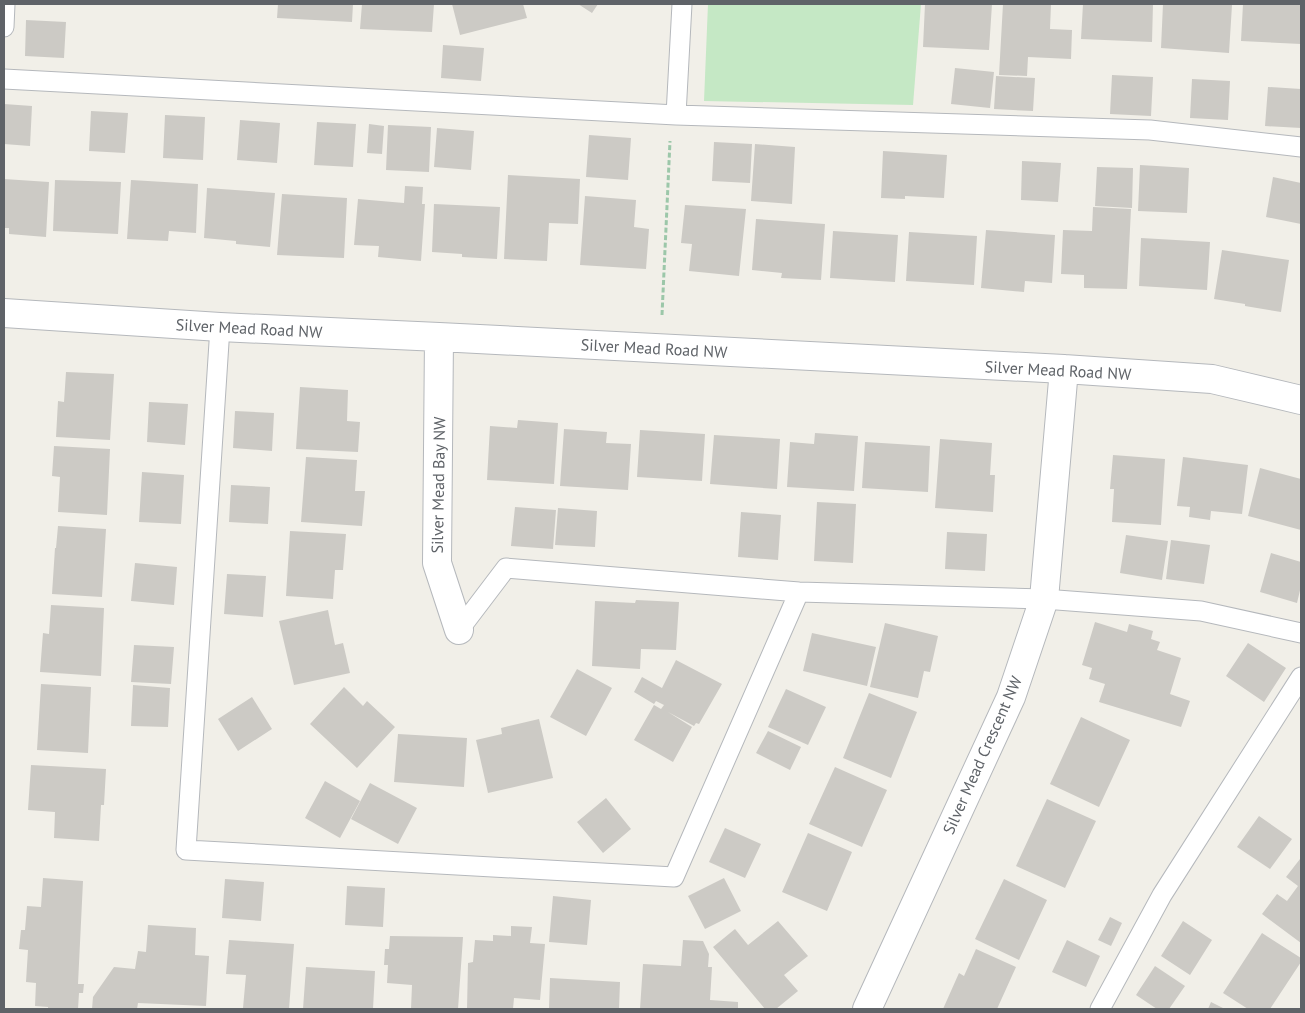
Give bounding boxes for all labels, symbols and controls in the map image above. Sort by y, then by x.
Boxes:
street label: Silver Mead Road NW [175,314,323,342]
street label: Silver Mead Road NW [580,334,728,362]
street label: Silver Mead Road NW [984,356,1132,384]
street label: Silver Mead Bay NW [427,416,449,554]
street label: Silver Mead Crescent NW [938,672,1026,837]

